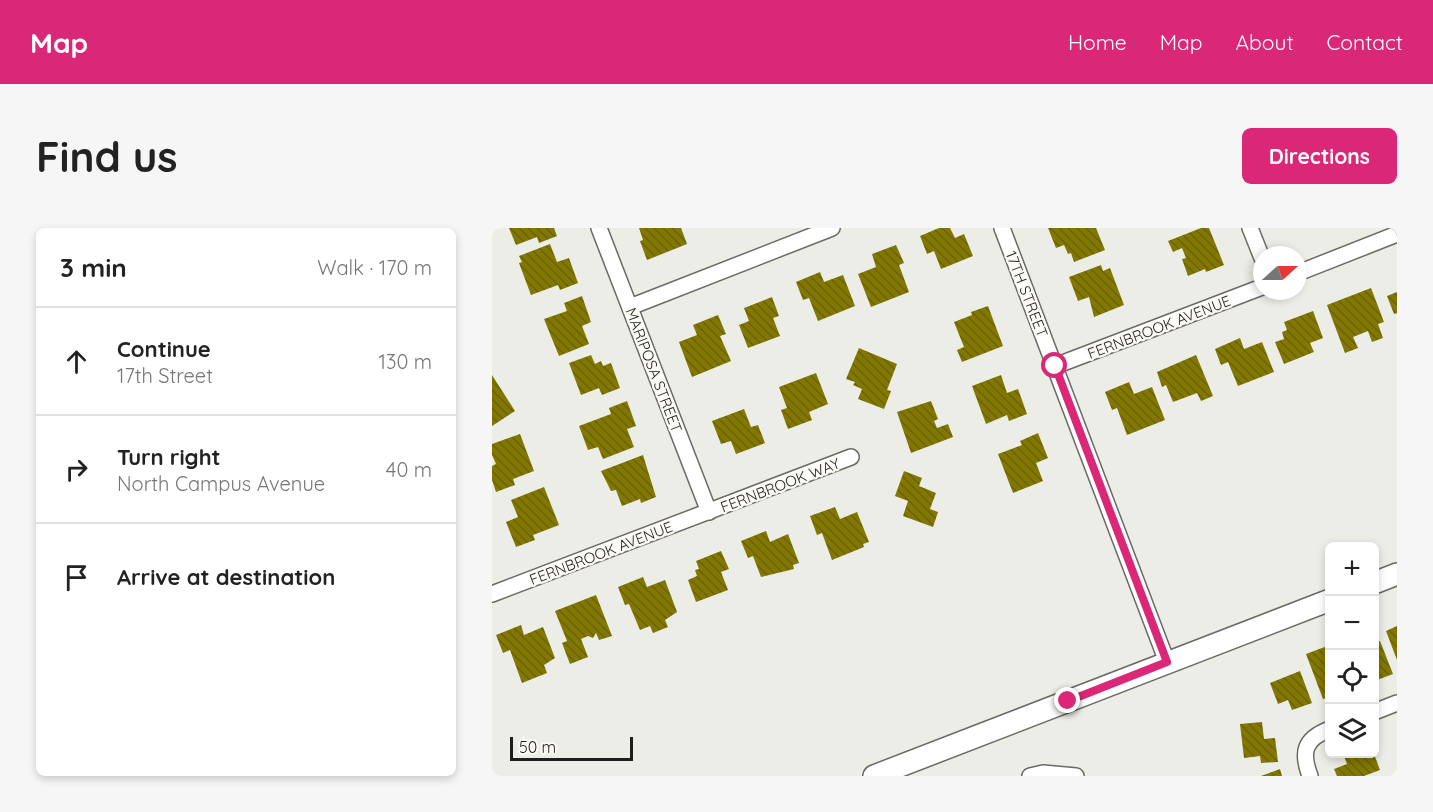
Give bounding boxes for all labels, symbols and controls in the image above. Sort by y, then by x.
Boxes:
text: Map [30,25,88,60]
text: Home [1068,29,1127,55]
text: Map [1160,29,1203,55]
text: About [1236,29,1294,55]
text: Contact [1327,29,1403,55]
button: Directions [1242,128,1397,184]
text: Find us [36,130,178,183]
north arrow [1253,246,1307,300]
street label: 17TH STREET [1002,248,1052,340]
text: 3 min [60,251,127,284]
text: Walk · 170 m [317,255,432,280]
street label: FERNBROOK AVENUE [1085,291,1233,363]
street label: MARIPOSA STREET [621,305,687,435]
text: Continue [117,335,211,363]
icon: ahead [60,345,93,378]
text: 130 m [379,349,432,374]
route start [1041,352,1067,378]
text: 17th Street [117,363,213,388]
text: Turn right [117,443,221,471]
icon: right [60,453,93,486]
street label: FERNBROOK WAY [718,453,843,517]
text: 40 m [386,457,432,482]
text: North Campus Avenue [117,471,325,496]
street label: FERNBROOK AVENUE [527,517,675,589]
map controls [1325,542,1379,758]
button: + [1325,542,1379,596]
icon: arrive [60,561,93,594]
text: Arrive at destination [117,563,335,591]
button: − [1325,596,1379,650]
button: locate [1325,650,1379,704]
route end [1054,687,1080,713]
button: layers [1325,704,1379,758]
scale bar [510,734,633,762]
text: 50 m [519,737,556,757]

